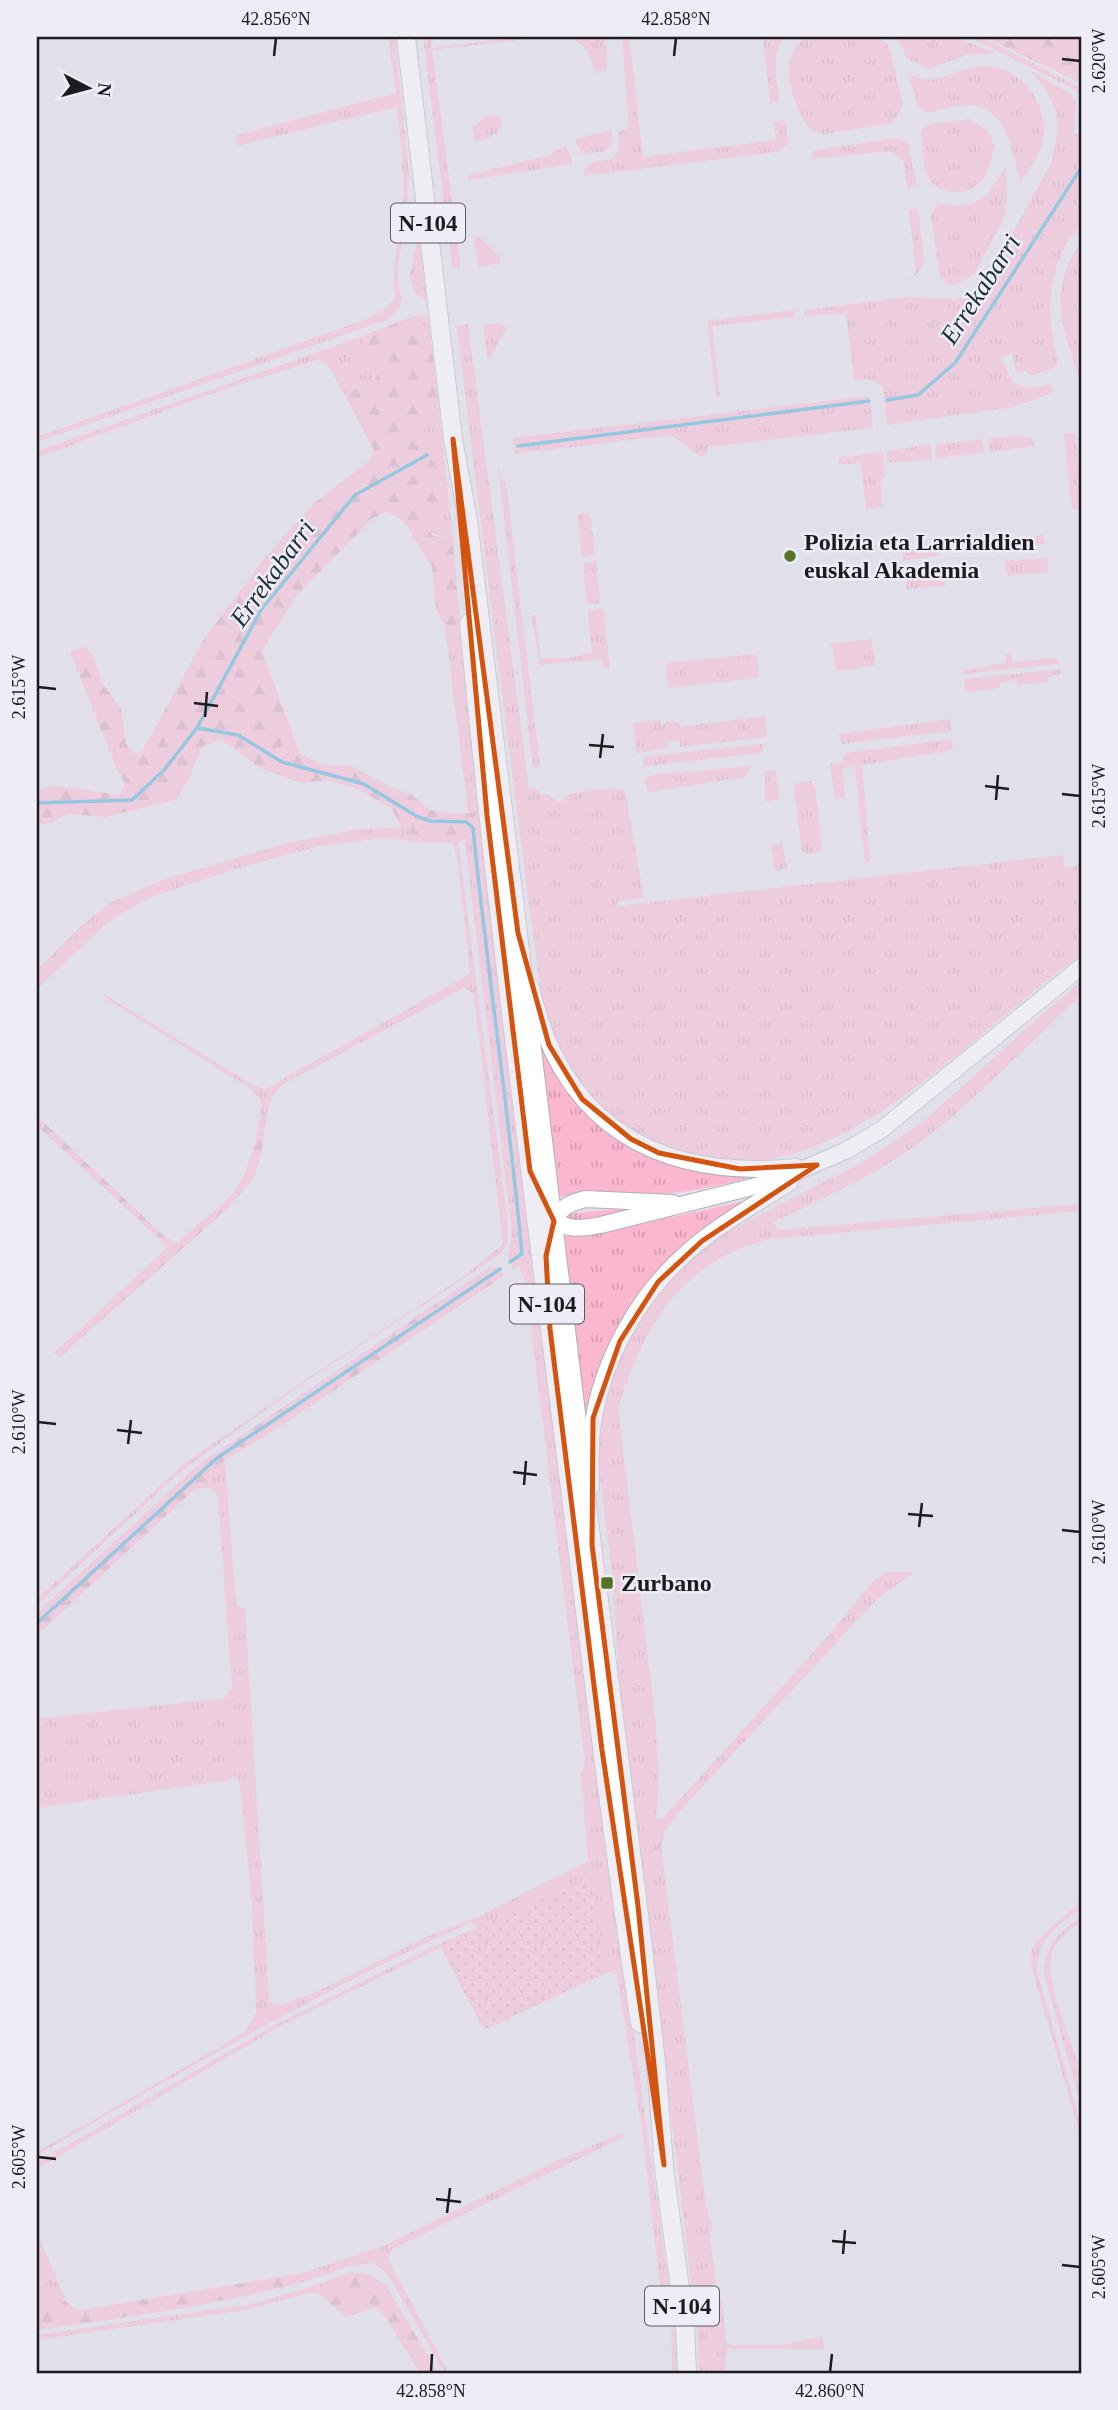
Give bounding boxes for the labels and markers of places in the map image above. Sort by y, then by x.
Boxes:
place label: Polizia eta Larrialdien euskal Akademia [804,529,1035,583]
marker: Polizia eta Larrialdien euskal Akademia [782,548,798,564]
place label: Zurbano [621,1570,712,1596]
marker: Zurbano [599,1575,615,1591]

